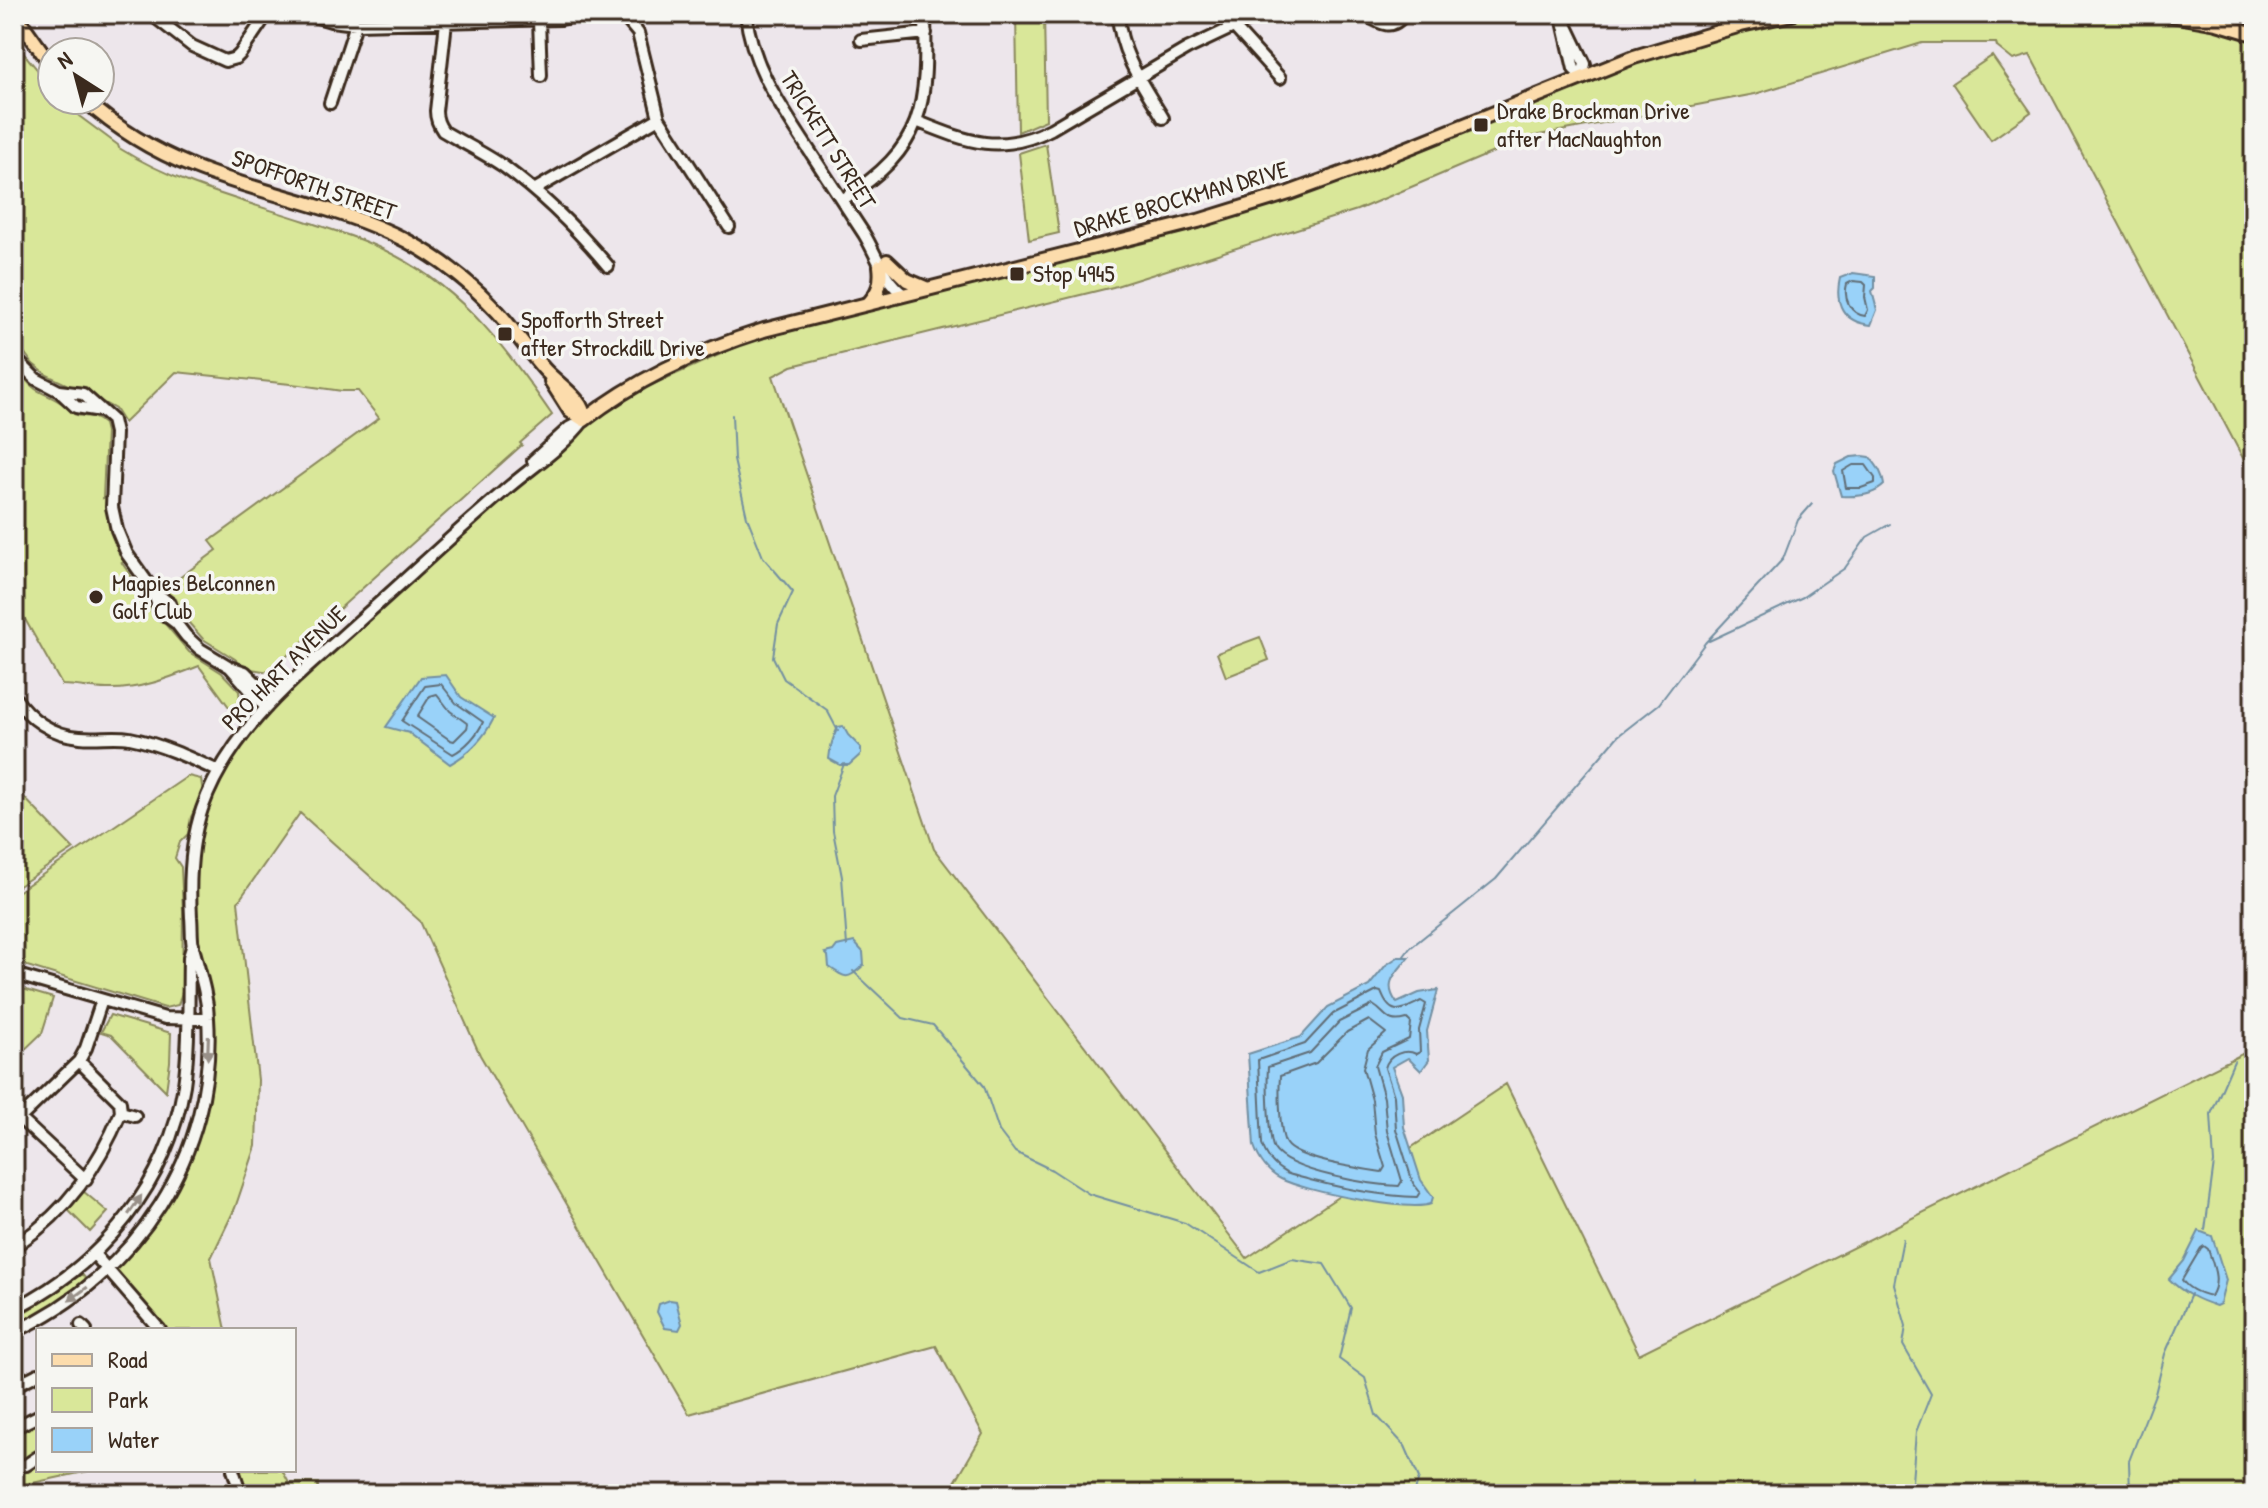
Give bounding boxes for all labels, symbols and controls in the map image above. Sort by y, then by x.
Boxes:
north arrow [36,36,116,116]
text: N [51,44,78,75]
street label: TRICKETT STREET [774,64,885,215]
place label: Drake Brockman Drive after MacNaughton [1497,94,1690,154]
marker: Drake Brockman Drive after MacNaughton [1472,116,1490,134]
street label: SPOFFORTH STREET [228,141,401,227]
street label: DRAKE BROCKMAN DRIVE [1070,152,1292,244]
place label: Stop 4945 [1033,257,1115,289]
marker: Stop 4945 [1008,265,1026,283]
place label: Spofforth Street after Strockdill Drive [521,303,705,363]
marker: Spofforth Street after Strockdill Drive [496,325,514,343]
place label: Magpies Belconnen Golf Club [112,566,276,626]
marker: Magpies Belconnen Golf Club [87,588,105,606]
street label: PRO HART AVENUE [214,598,353,737]
one-way arrow [201,1036,214,1061]
one-way arrow [128,1194,143,1215]
one-way arrow [68,1286,88,1302]
legend [36,1328,296,1472]
text: Road [108,1343,147,1375]
text: Park [108,1383,148,1415]
text: Water [108,1423,159,1455]

